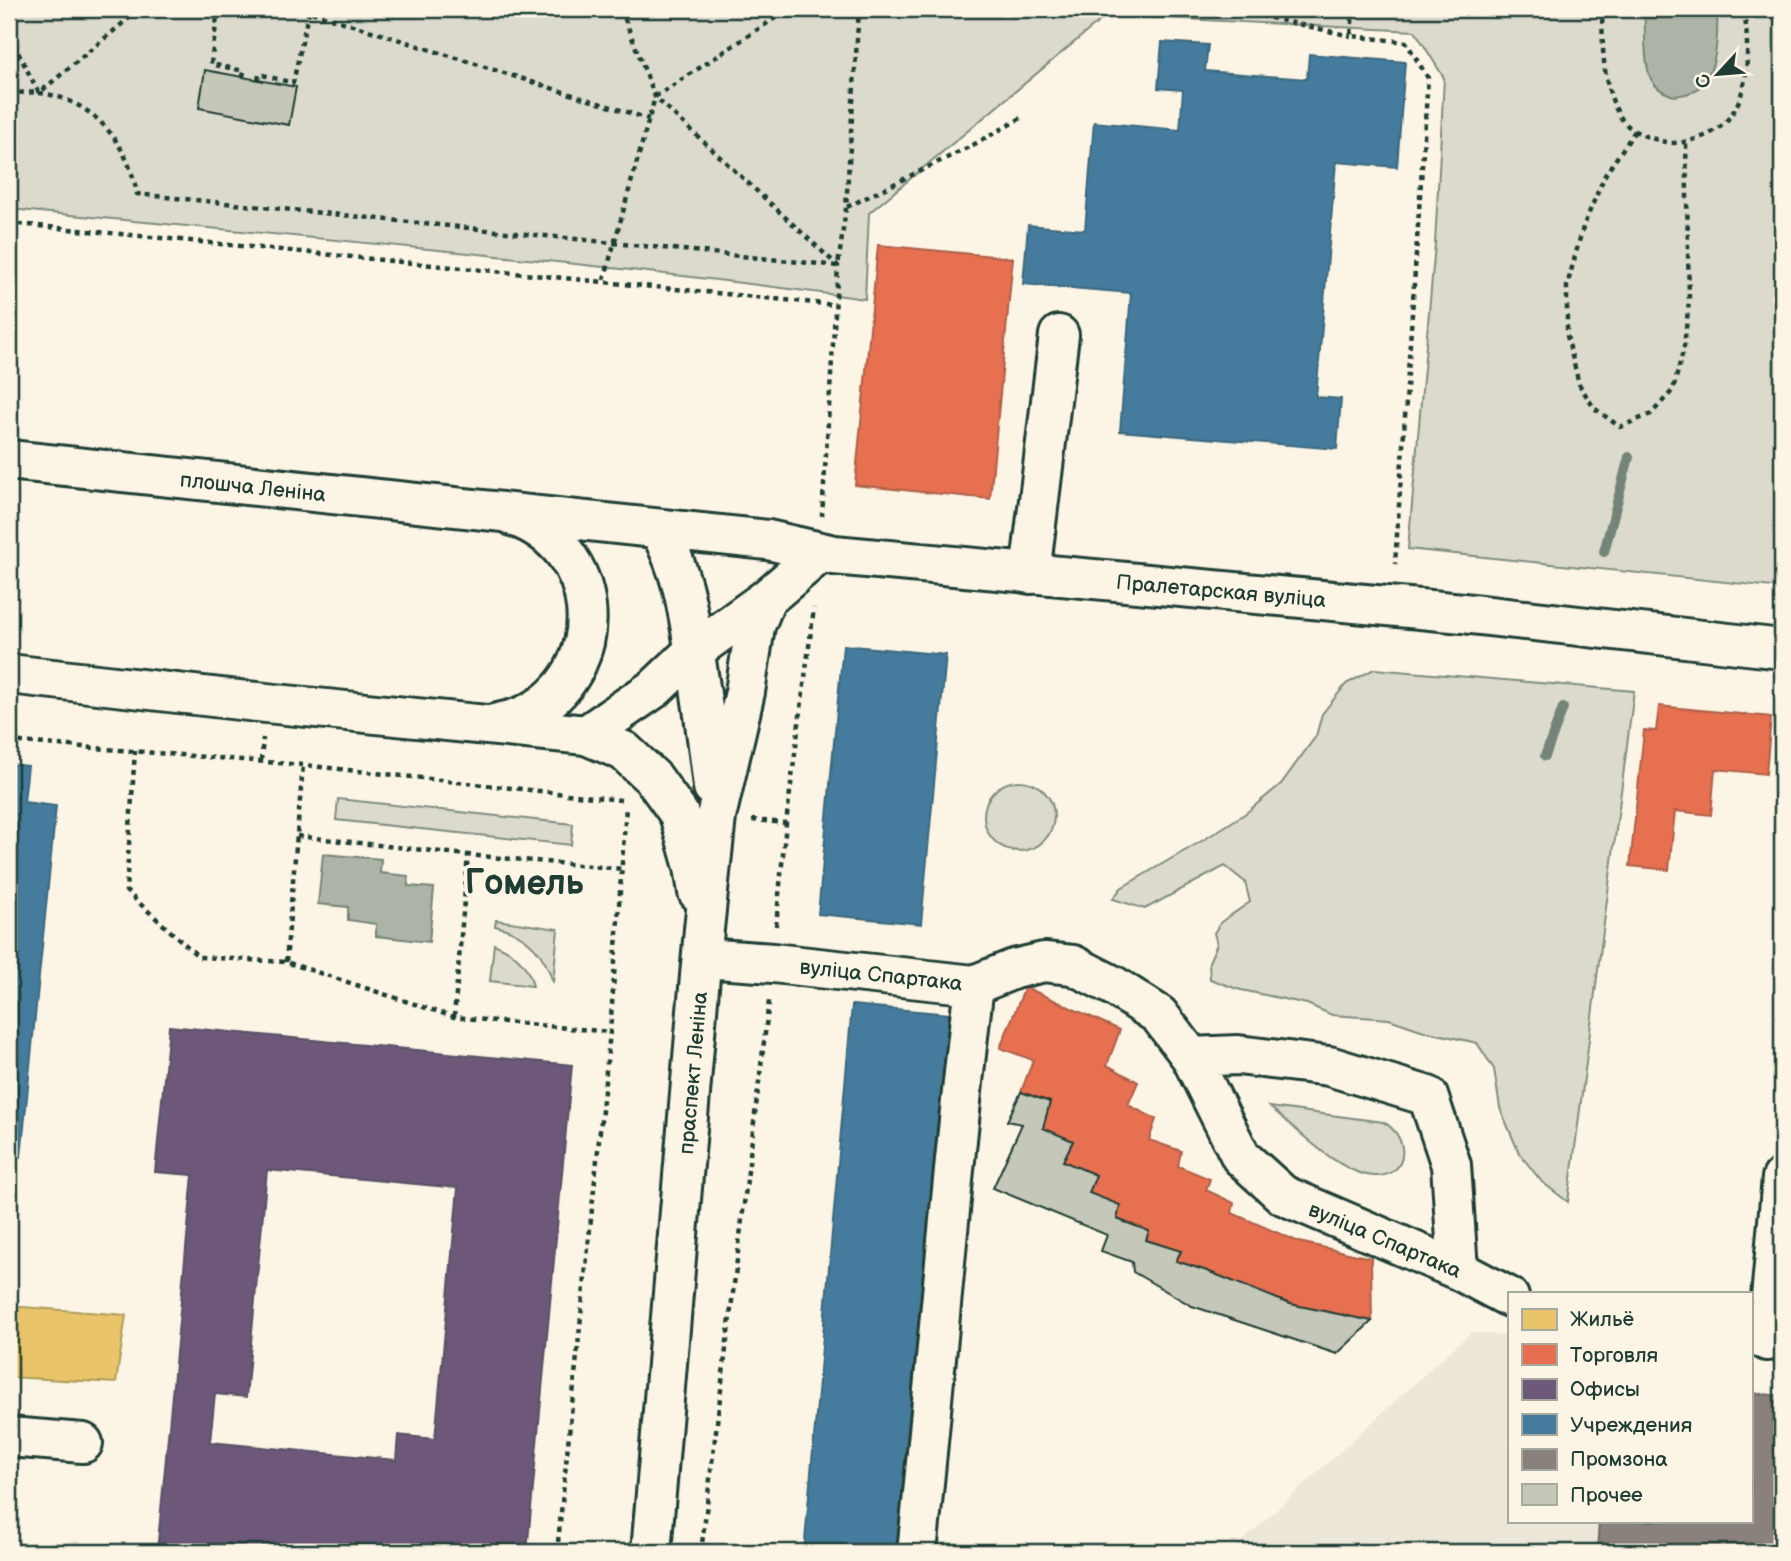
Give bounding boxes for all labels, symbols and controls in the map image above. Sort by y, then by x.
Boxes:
north arrow [1682,38,1752,108]
text: С [1691,70,1717,92]
street label: плошча Леніна [179,467,328,508]
street label: Пралетарская вуліца [1115,570,1328,613]
district label: Гомель [464,862,584,905]
street label: вуліца Спартака [798,955,964,997]
street label: праспект Леніна [674,990,713,1156]
street label: вуліца Спартака [1305,1197,1465,1284]
legend [1508,1292,1752,1522]
text: Жильё [1570,1307,1634,1332]
text: Торговля [1570,1343,1658,1368]
text: Офисы [1570,1377,1640,1402]
text: Учреждения [1570,1413,1692,1438]
text: Промзона [1570,1447,1668,1472]
text: Прочее [1570,1483,1643,1508]

